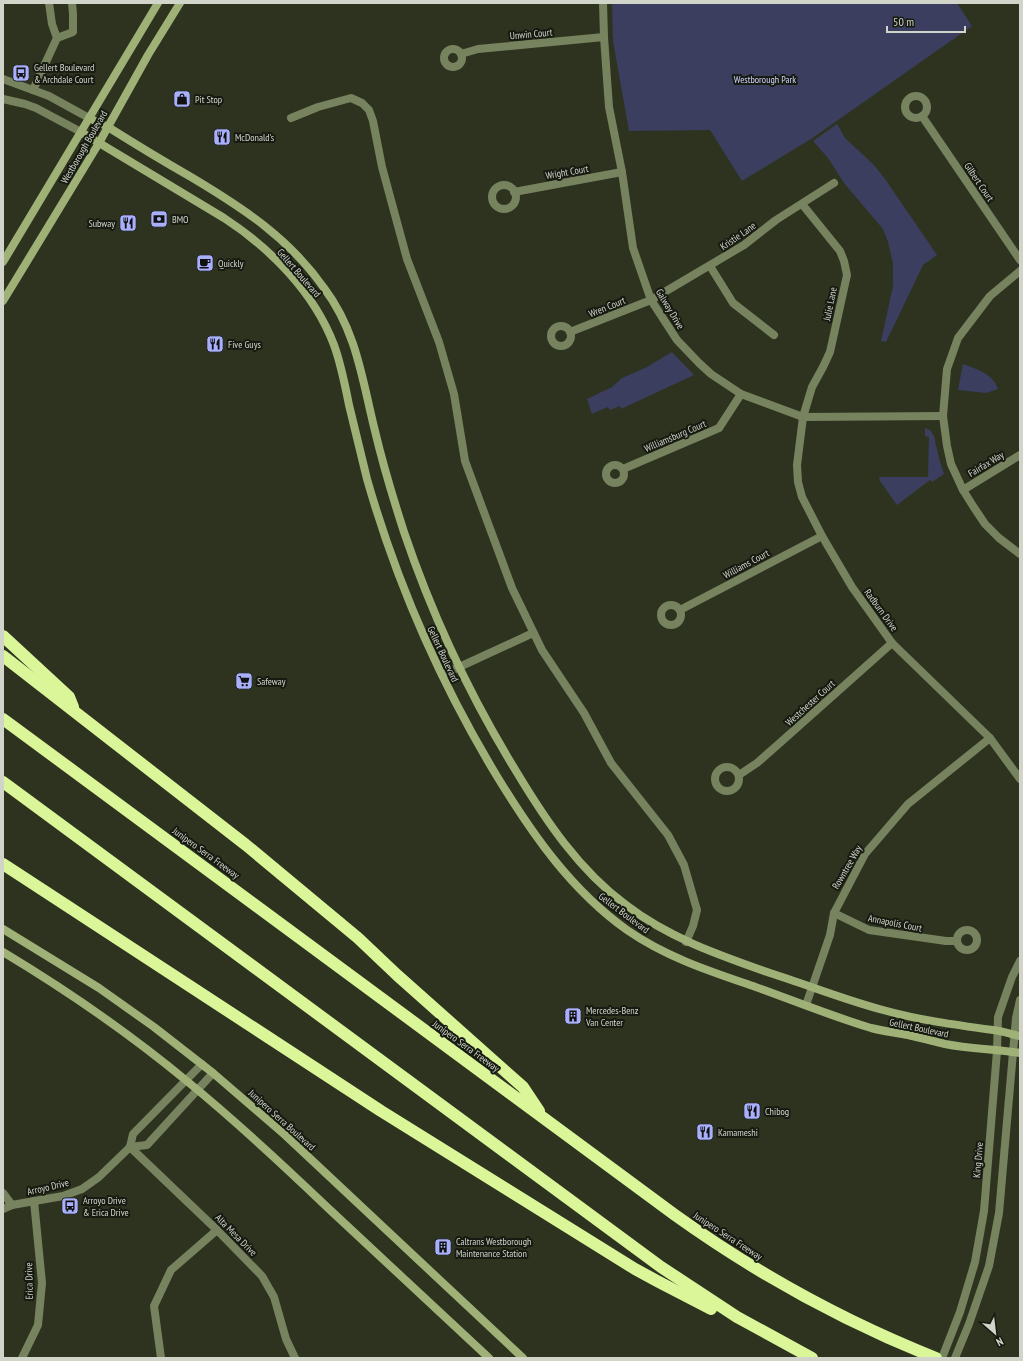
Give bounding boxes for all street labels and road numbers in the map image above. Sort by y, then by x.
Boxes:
street label: Unwin Court [509,26,553,42]
street label: Westborough Boulevard [58,108,110,186]
street label: Gilbert Court [961,160,997,204]
street label: Wright Court [544,162,590,182]
street label: Kristie Lane [718,219,758,253]
street label: Gellert Boulevard [274,246,324,300]
street label: Galway Drive [653,286,687,332]
street label: Julie Lane [820,286,840,323]
street label: Wren Court [587,294,627,320]
street label: Williamsburg Court [642,417,708,455]
street label: Fairfax Way [966,448,1007,480]
street label: Williams Court [721,546,772,582]
street label: Radburn Drive [861,586,901,634]
street label: Gellert Boulevard [424,624,462,684]
street label: Westchester Court [782,677,838,729]
street label: Junipero Serra Freeway [169,824,242,882]
street label: Rowntree Way [829,842,865,891]
street label: Gellert Boulevard [596,890,652,936]
street label: Annapolis Court [867,911,923,935]
street label: Gellert Boulevard [888,1015,950,1041]
street label: Junipero Serra Freeway [429,1017,502,1075]
street label: Junipero Serra Boulevard [245,1086,318,1153]
street label: King Drive [970,1141,986,1179]
street label: Arroyo Drive [26,1176,70,1198]
street label: Junipero Serra Freeway [690,1208,765,1263]
street label: Alta Mesa Drive [212,1211,260,1259]
street label: Erica Drive [22,1262,36,1300]

